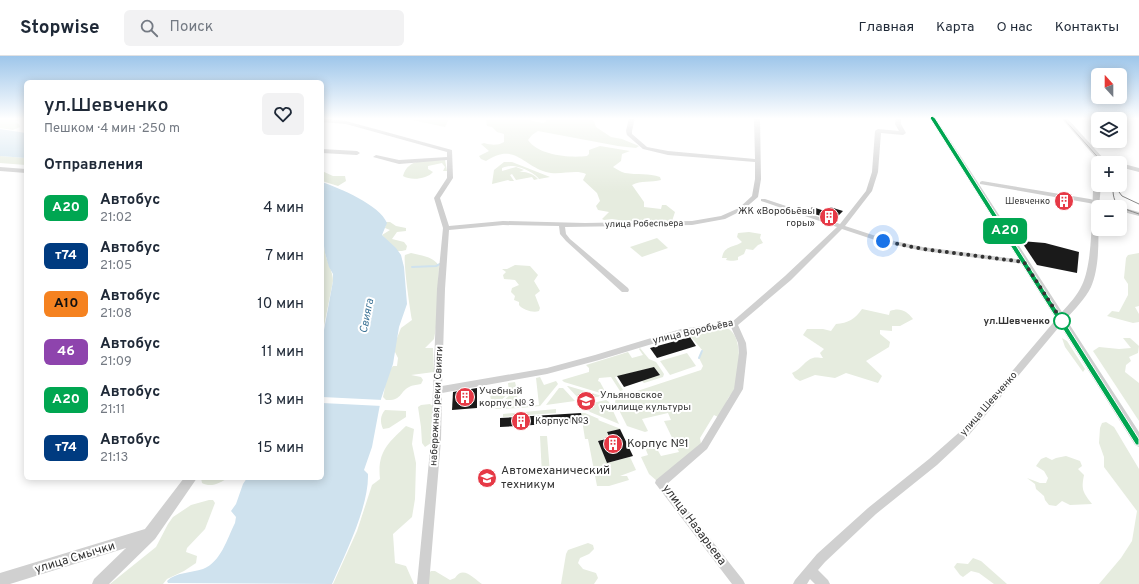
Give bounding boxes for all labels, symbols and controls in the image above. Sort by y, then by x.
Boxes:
search box [124,10,404,46]
text: Stopwise [20,16,100,40]
icon: search [138,17,160,39]
text: Поиск [170,18,213,37]
text: Главная [859,19,914,36]
text: Карта [936,19,974,36]
text: О нас [996,19,1033,36]
text: Контакты [1055,19,1119,36]
north arrow [1091,68,1127,104]
map controls [1091,68,1127,236]
button: heart [262,93,304,135]
text: ул.Шевченко [44,94,168,118]
button: layers [1091,112,1127,148]
text: Пешком · 4 мин · 250 m [44,121,180,137]
text: Отправления [44,156,143,175]
button: + [1091,156,1127,192]
building icon: Шевченко [1053,190,1075,212]
text: Автобус [100,191,160,210]
place label: Шевченко [1005,196,1050,207]
text: А20 [52,199,80,216]
text: 4 мин [263,199,304,218]
button: − [1091,200,1127,236]
place label: ЖК «Воробьёвы горы» [738,205,815,230]
building icon: ЖК «Воробьёвы горы» [818,206,840,228]
text: 21:02 [100,210,132,226]
street label: улица Робеспьера [605,218,683,230]
line badge: А20 [982,218,1028,244]
text: А20 [991,222,1019,239]
your location [873,231,893,251]
text: Автобус [100,239,160,258]
text: т74 [55,247,77,264]
text: 7 мин [265,247,304,266]
text: 21:05 [100,258,132,274]
text: Автобус [100,287,160,306]
text: А10 [54,295,78,312]
text: 10 мин [257,295,304,314]
water label: Свияга [357,297,377,335]
text: 21:08 [100,306,132,322]
marker: ул.Шевченко [1053,312,1071,330]
place label: ул.Шевченко [984,315,1050,328]
street label: улица Воробьёва [652,316,734,348]
text: Автобус [100,335,160,354]
text: 46 [57,343,75,360]
text: 11 мин [261,343,304,362]
street label: набережная реки Свияги [427,346,447,466]
text: 21:09 [100,354,132,370]
street label: улица Шевченко [957,369,1021,439]
text: Автобус [100,383,160,402]
place label: Учебный корпус № 3 [479,385,534,410]
building icon: Учебный корпус № 3 [454,386,476,408]
place label: Ульяновское училище культуры [600,389,691,414]
school or university icon: Ульяновское училище культуры [575,390,597,412]
text: А20 [52,391,80,408]
text: 13 мин [258,391,304,410]
text: 21:11 [100,402,125,418]
building icon: Корпус №3 [510,410,532,432]
place label: Корпус №3 [535,415,589,428]
text: Автобус [100,431,160,450]
building icon: Корпус №1 [602,433,624,455]
place label: Корпус №1 [627,436,689,452]
text: т74 [55,439,77,456]
text: 15 мин [258,439,304,458]
text: 21:13 [100,450,128,466]
place label: Автомеханический техникум [501,463,610,493]
school or university icon: Автомеханический техникум [476,467,498,489]
street label: улица Назарьева [658,481,730,569]
street label: улица Смычки [33,538,117,578]

